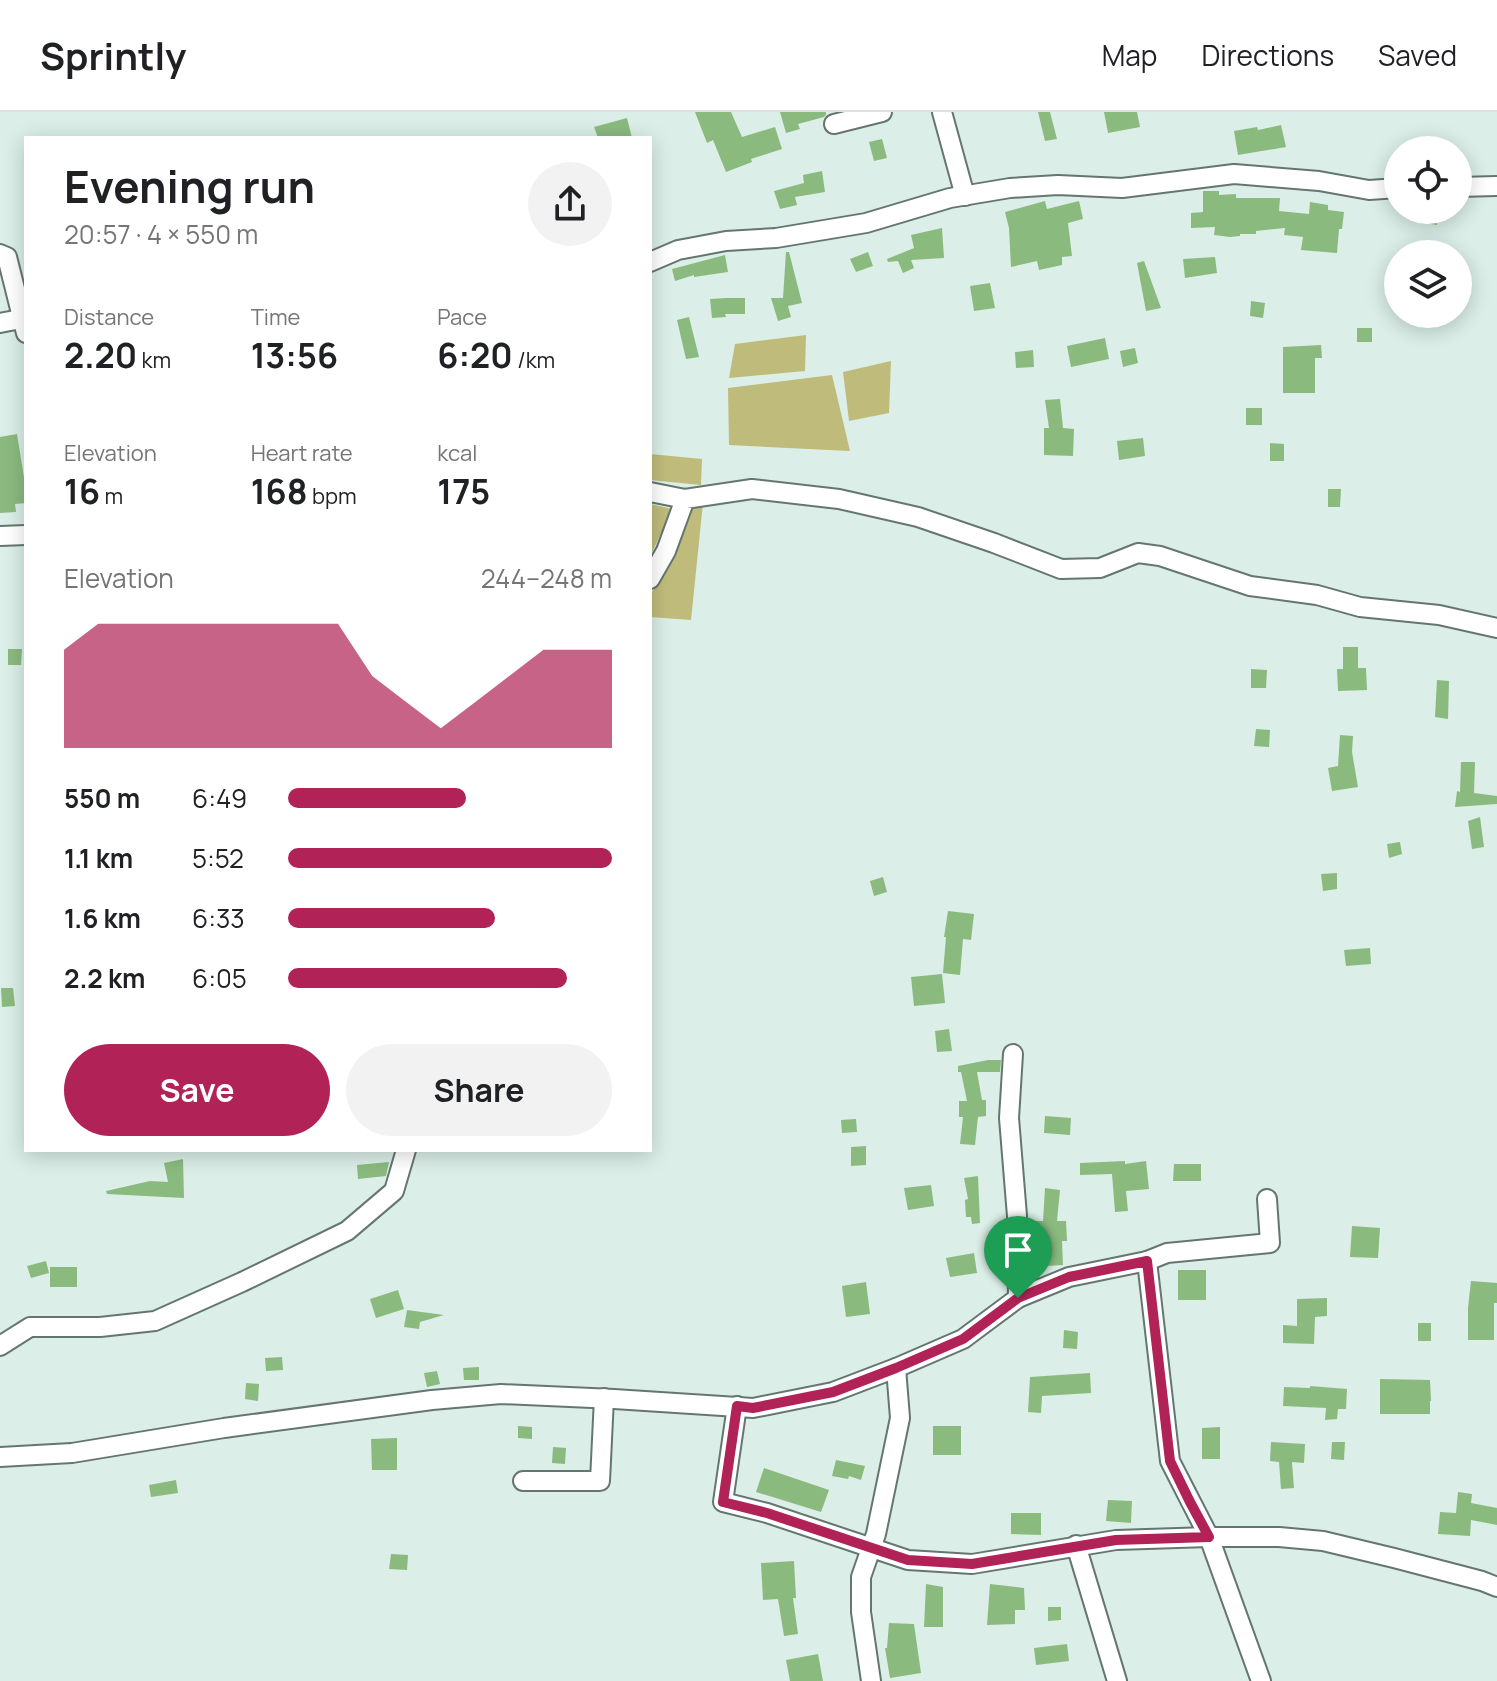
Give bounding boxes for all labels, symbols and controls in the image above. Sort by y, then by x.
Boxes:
text: Sprintly [40,29,186,81]
text: Map [1102,36,1157,74]
text: Directions [1201,36,1334,74]
text: Saved [1378,36,1457,74]
map controls [1384,136,1472,328]
button: locate [1384,136,1472,224]
text: Evening run [64,156,315,216]
button: share [528,162,612,246]
text: 20:57 · 4 × 550 m [64,216,258,252]
button: layers [1384,240,1472,328]
text: Distance [64,302,154,332]
text: Time [251,302,300,332]
text: Pace [437,302,487,332]
text: 2.20 [64,332,137,378]
text: 13:56 [251,332,338,378]
text: 6:20 [437,332,513,378]
text: km [137,345,171,375]
text: /km [513,345,555,375]
text: Elevation [64,438,157,468]
text: Heart rate [251,438,353,468]
text: kcal [437,438,477,468]
text: 16 [64,468,100,514]
text: 168 [251,468,308,514]
text: 175 [437,468,490,514]
text: m [100,481,123,511]
text: bpm [308,481,357,511]
text: Elevation [64,560,174,596]
text: 244–248 m [481,560,612,596]
text: 550 m [64,780,140,816]
text: 6:49 [192,780,247,816]
text: 1.1 km [64,840,133,876]
text: 5:52 [192,840,244,876]
text: 1.6 km [64,900,141,936]
text: 6:33 [192,900,245,936]
text: 2.2 km [64,960,145,996]
text: 6:05 [192,960,247,996]
button: Save [64,1044,330,1136]
button: Share [346,1044,612,1136]
pin [984,1216,1052,1298]
icon: arrive [996,1228,1040,1272]

